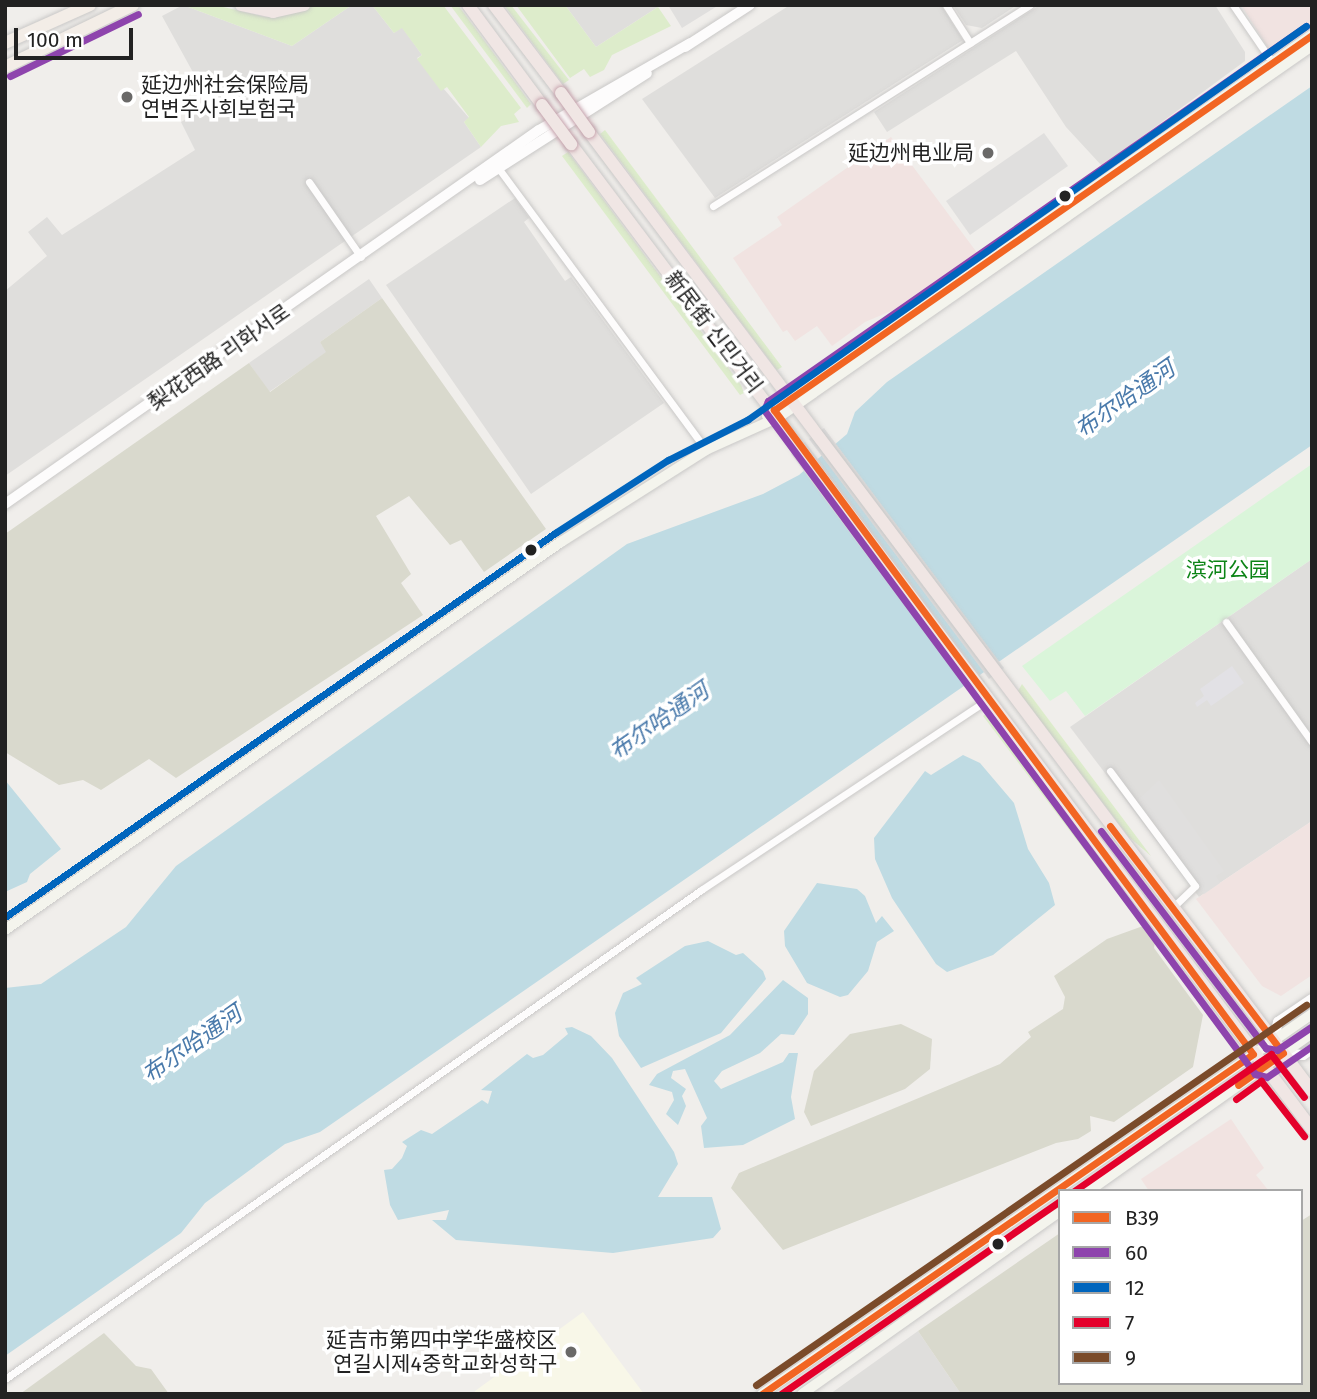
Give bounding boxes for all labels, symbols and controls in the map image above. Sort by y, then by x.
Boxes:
scale bar [18,14,136,58]
text: 100 m [27,27,83,53]
place label: 延边州社会保险局 연변주사회보험국 [141,72,309,122]
marker: 延边州社会保险局 연변주사회보험국 [119,89,135,105]
place label: 延边州电业局 [848,140,974,166]
marker: 延边州电业局 [980,145,996,161]
unlabelled marker [1058,189,1072,203]
street label: 新民街 신민거리 [660,266,768,398]
street label: 梨花西路 리화서로 [143,299,295,415]
water label: 布尔哈通河 [1070,355,1180,443]
unlabelled marker [524,543,538,557]
park label: 滨河公园 [1186,557,1270,583]
water label: 布尔哈通河 [604,677,714,765]
water label: 布尔哈通河 [137,1000,247,1088]
legend [1058,1189,1303,1385]
text: B39 [1125,1205,1159,1231]
unlabelled marker [991,1237,1005,1251]
text: 60 [1125,1240,1148,1266]
text: 12 [1125,1275,1145,1301]
text: 7 [1125,1310,1134,1336]
place label: 延吉市第四中学华盛校区 연길시제4중학교화성학구 [326,1327,557,1377]
marker: 延吉市第四中学华盛校区 연길시제4중학교화성학구 [563,1344,579,1360]
text: 9 [1125,1345,1136,1371]

